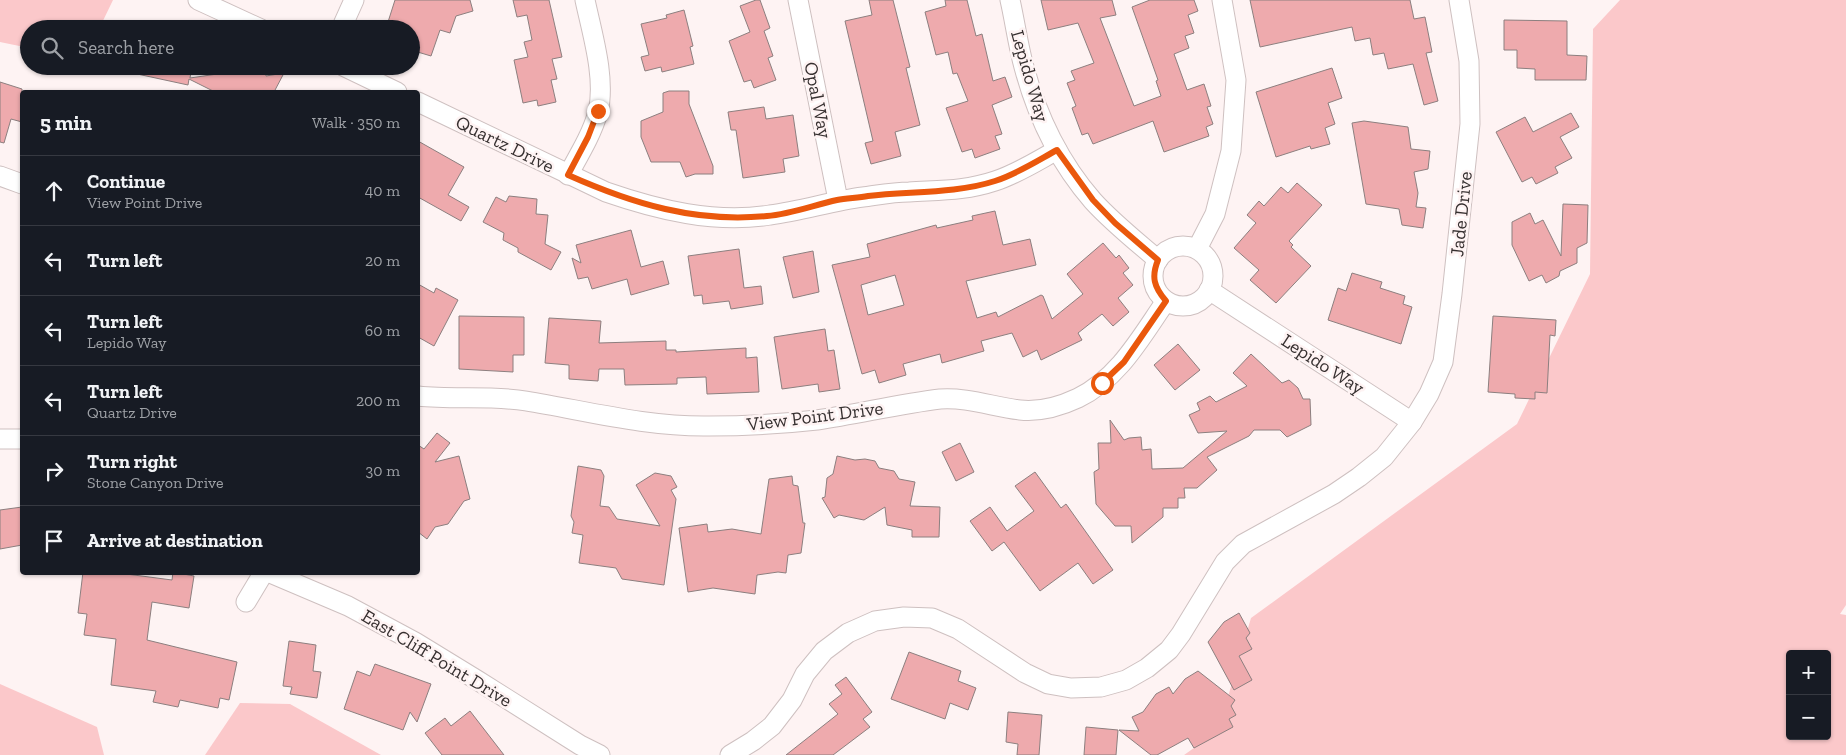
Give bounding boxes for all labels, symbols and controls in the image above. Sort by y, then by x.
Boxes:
search box [20,20,420,75]
street label: Lepido Way [1006,27,1054,125]
icon: search [38,34,66,62]
text: Search here [78,36,174,59]
street label: Opal Way [799,60,837,141]
route end [587,100,610,123]
text: 5 min [40,110,92,135]
street label: Quartz Drive [452,110,558,178]
text: Walk · 350 m [312,113,400,132]
text: Continue [87,170,165,193]
street label: Jade Drive [1445,170,1477,258]
icon: ahead [40,177,68,205]
text: 40 m [365,181,400,200]
text: View Point Drive [87,193,202,212]
icon: left [40,247,68,275]
text: Turn left [87,249,162,272]
text: 20 m [365,251,400,270]
text: Turn left [87,310,162,333]
icon: left [40,317,68,345]
text: 60 m [365,321,400,340]
street label: Lepido Way [1277,329,1369,399]
text: Lepido Way [87,333,166,352]
route start [1091,372,1114,395]
text: Turn left [87,380,162,403]
icon: left [40,387,68,415]
text: 200 m [356,391,400,410]
street label: View Point Drive [745,396,884,436]
text: Quartz Drive [87,403,177,422]
text: Turn right [87,450,177,473]
icon: right [40,457,68,485]
text: 30 m [366,461,400,480]
text: Stone Canyon Drive [87,473,224,492]
icon: arrive [40,527,68,555]
text: Arrive at destination [87,529,263,552]
street label: East Cliff Point Drive [358,604,516,712]
map controls [1786,650,1831,740]
button: + [1786,650,1831,695]
button: − [1786,695,1831,740]

